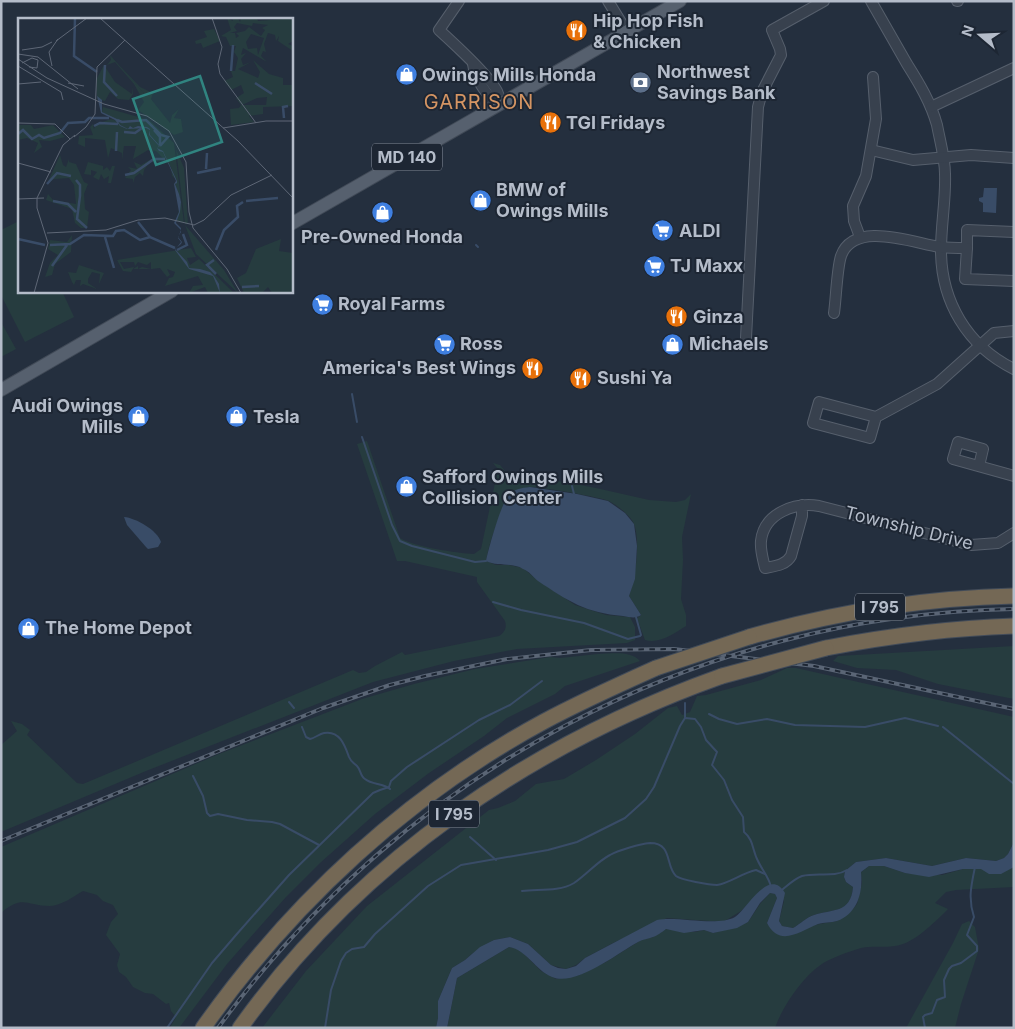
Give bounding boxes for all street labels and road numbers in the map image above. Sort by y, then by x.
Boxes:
road number: MD 140 [372,144,442,170]
street label: Township Drive [843,501,975,554]
road number: I 795 [855,594,905,620]
road number: I 795 [429,801,479,828]

